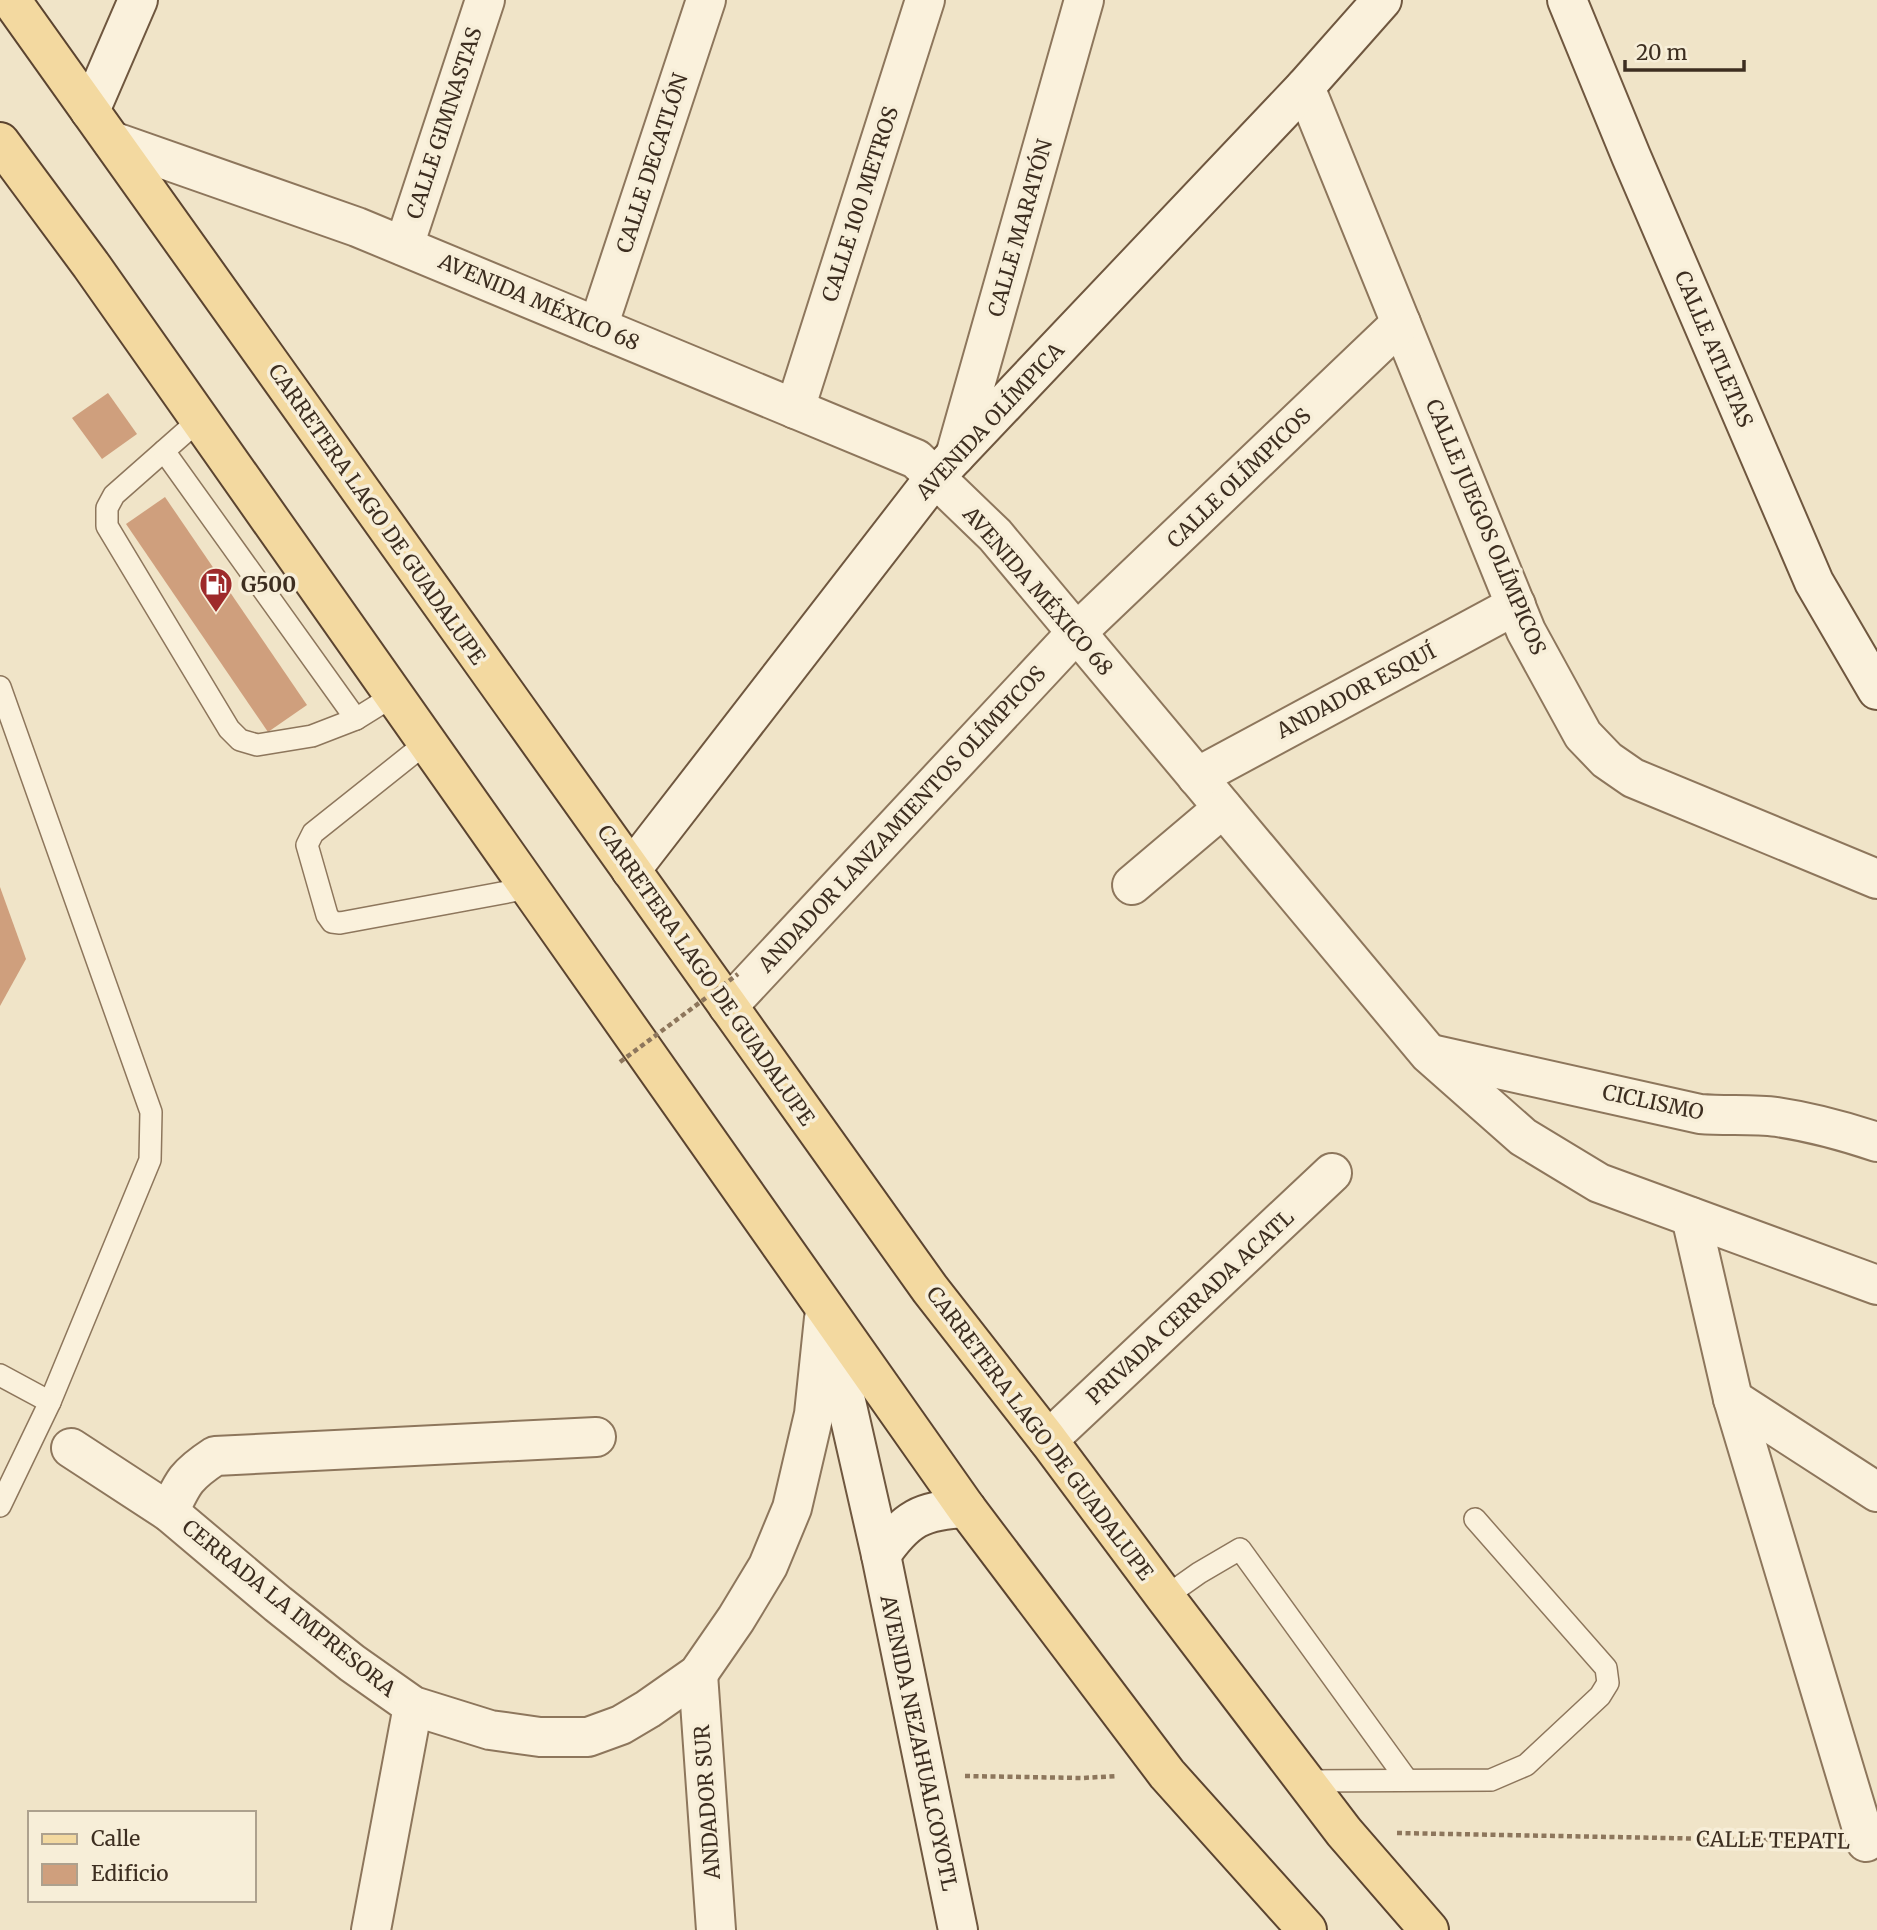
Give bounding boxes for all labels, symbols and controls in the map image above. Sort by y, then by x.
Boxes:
street label: CALLE GIMNASTAS [400,24,488,222]
scale bar [1625,28,1744,72]
text: 20 m [1636,39,1688,66]
street label: CALLE DECATLÓN [610,70,694,256]
street label: CALLE 100 METROS [816,103,904,305]
street label: CALLE MARATÓN [982,136,1058,320]
street label: AVENIDA MÉXICO 68 [434,246,644,357]
street label: CALLE ATLETAS [1669,267,1759,431]
street label: AVENIDA OLÍMPICA [909,336,1070,506]
street label: CARRETERA LAGO DE GUADALUPE [262,358,492,670]
street label: CALLE JUEGOS OLÍMPICOS [1420,395,1553,659]
street label: CALLE OLÍMPICOS [1161,402,1317,554]
street label: AVENIDA MÉXICO 68 [957,499,1120,681]
fuel station icon: G500 [197,565,235,614]
place label: G500 [241,571,296,598]
street label: ANDADOR ESQUÍ [1270,637,1441,745]
street label: ANDADOR LANZAMIENTOS OLÍMPICOS [751,659,1052,979]
street label: CARRETERA LAGO DE GUADALUPE [591,819,821,1131]
street label: CICLISMO [1600,1078,1706,1126]
street label: PRIVADA CERRADA ACATL [1081,1204,1299,1410]
street label: CARRETERA LAGO DE GUADALUPE [921,1281,1160,1586]
street label: CERRADA LA IMPRESORA [177,1513,402,1703]
street label: AVENIDA NEZAHUALCOYOTL [874,1592,964,1893]
street label: ANDADOR SUR [688,1724,726,1881]
legend [28,1811,256,1902]
text: Calle [91,1825,140,1852]
street label: CALLE TEPATL [1696,1825,1850,1855]
text: Edificio [91,1860,168,1887]

